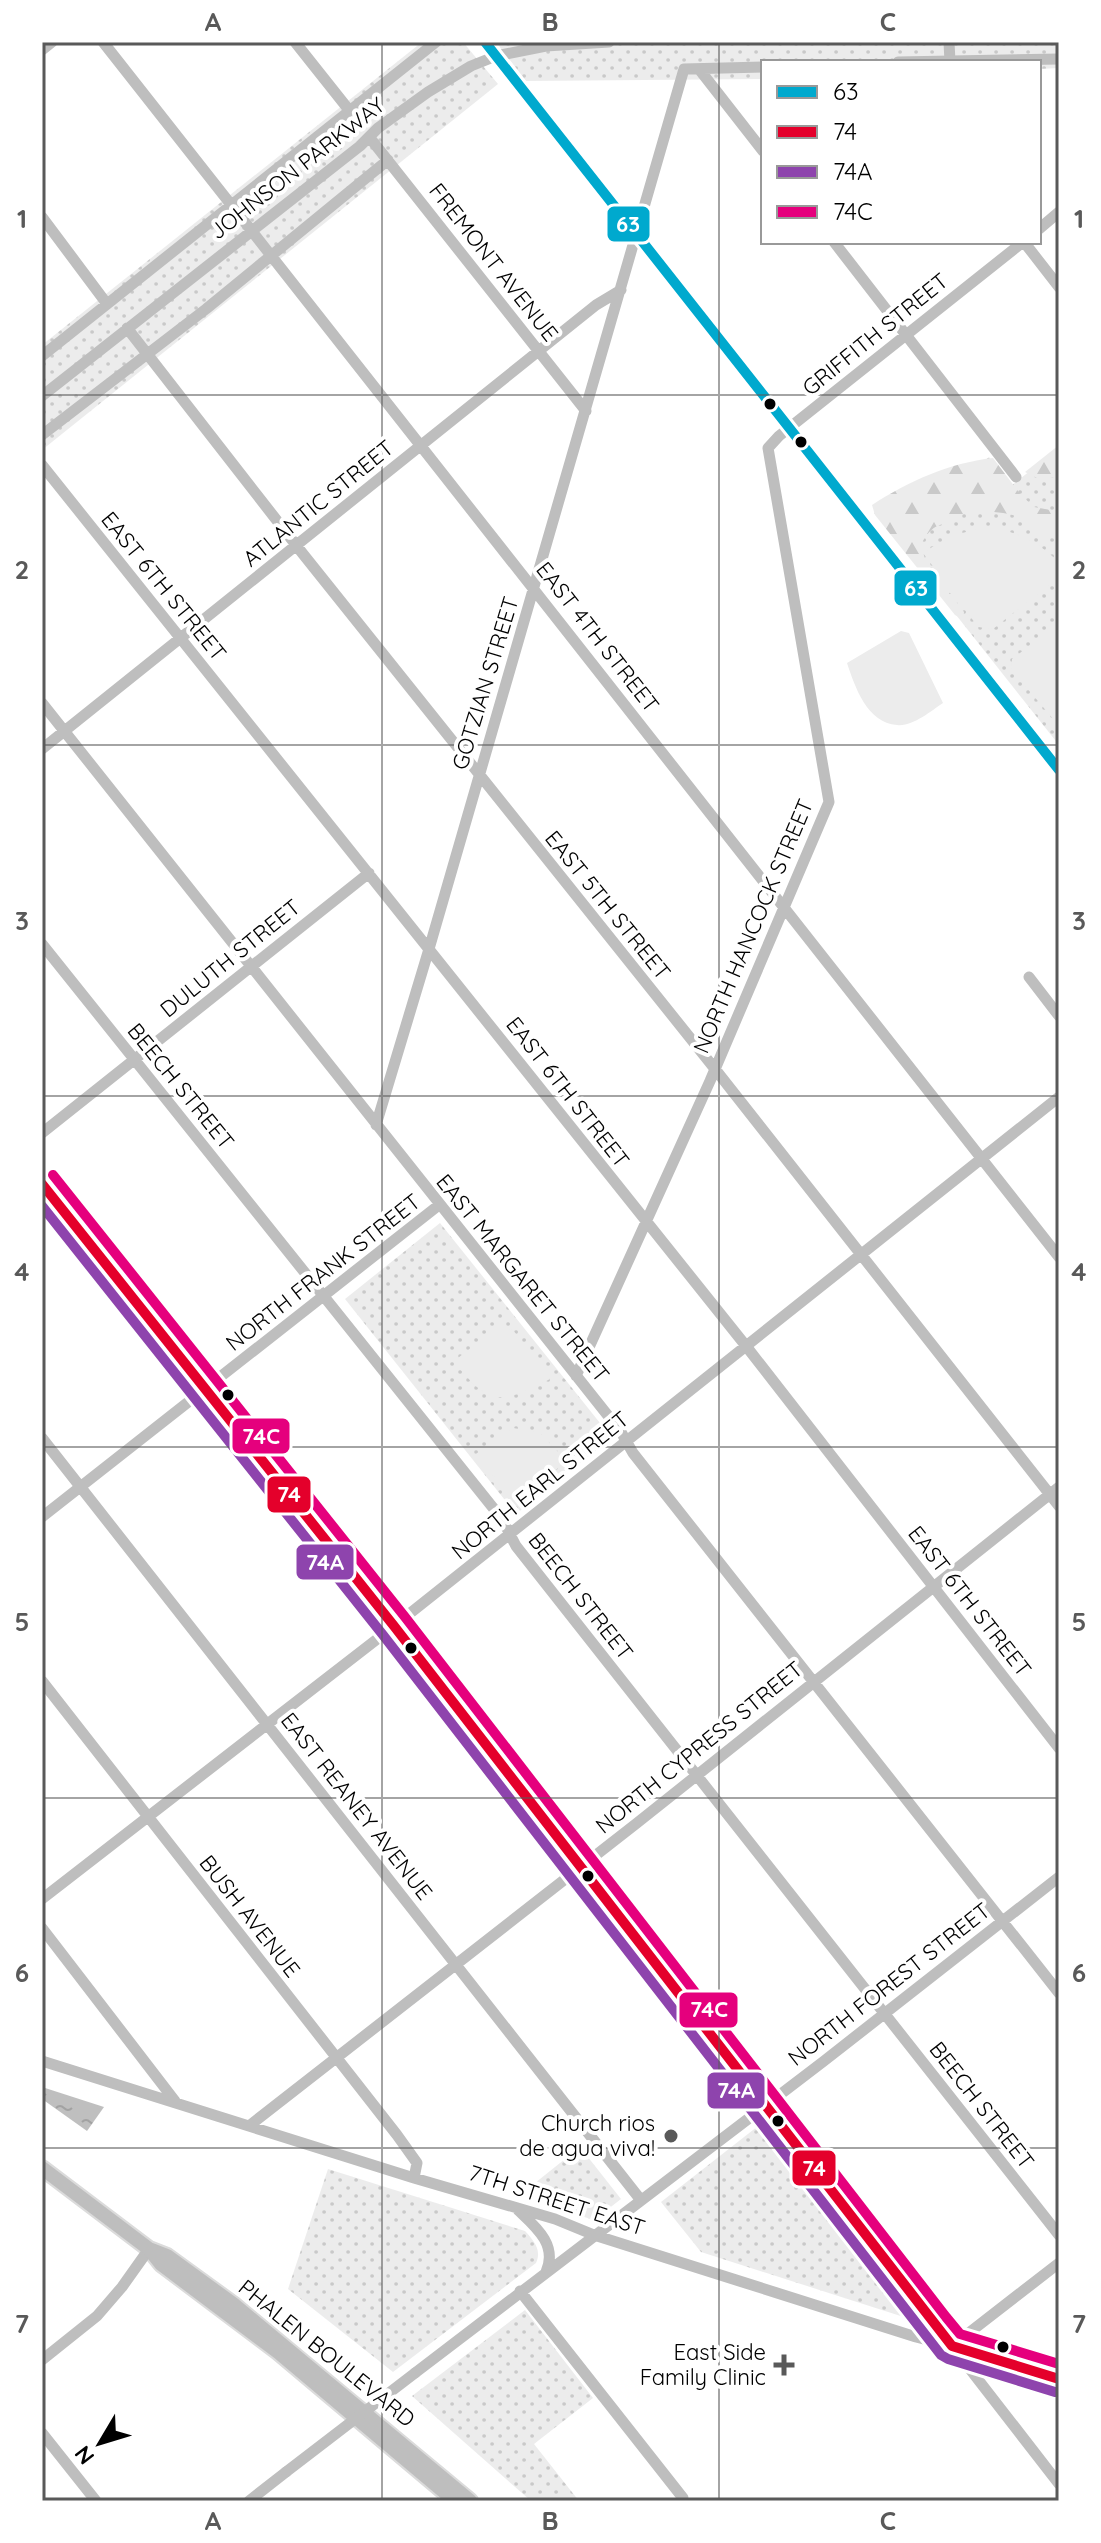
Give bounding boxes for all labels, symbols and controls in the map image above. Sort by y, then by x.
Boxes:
text: A [205,5,222,38]
text: B [541,5,559,38]
text: C [880,5,896,38]
legend [761,60,1041,244]
text: 63 [833,76,859,106]
street label: JOHNSON PARKWAY [204,91,390,245]
text: 74 [833,116,857,146]
text: 74A [833,156,873,186]
street label: FREMONT AVENUE [423,177,565,347]
text: 74C [833,196,873,226]
text: 1 [17,202,27,235]
text: 1 [1074,202,1084,235]
line badge: 63 [606,205,651,243]
text: 63 [616,210,640,238]
street label: GRIFFITH STREET [796,267,954,401]
unlabelled marker [762,396,778,412]
street label: ATLANTIC STREET [237,434,399,572]
unlabelled marker [793,434,809,450]
street label: EAST 6TH STREET [95,506,233,666]
text: 2 [15,553,29,586]
text: 2 [1072,553,1086,586]
street label: EAST 4TH STREET [530,556,666,718]
line badge: 63 [893,569,938,607]
text: 63 [904,574,928,602]
street label: GOTZIAN STREET [445,593,525,773]
street label: NORTH HANCOCK STREET [687,795,819,1057]
street label: EAST 5TH STREET [539,825,677,985]
street label: DULUTH STREET [154,893,306,1023]
text: 3 [15,904,29,937]
text: 3 [1072,904,1086,937]
street label: EAST 6TH STREET [500,1011,636,1173]
street label: BEECH STREET [122,1017,240,1155]
street label: EAST MARGARET STREET [430,1168,616,1388]
street label: NORTH FRANK STREET [220,1187,426,1357]
text: 4 [14,1255,30,1288]
text: 4 [1071,1255,1087,1288]
unlabelled marker [220,1387,236,1403]
street label: NORTH EARL STREET [446,1405,634,1565]
line badge: 74C [231,1417,291,1455]
text: 74C [242,1422,280,1450]
line badge: 74 [266,1475,312,1514]
text: 74 [277,1480,301,1508]
street label: EAST 6TH STREET [902,1520,1038,1682]
street label: BEECH STREET [522,1527,640,1665]
line badge: 74A [295,1543,355,1581]
text: 74A [306,1548,344,1576]
text: 5 [15,1605,29,1638]
text: 5 [1072,1605,1086,1638]
unlabelled marker [403,1640,419,1656]
street label: NORTH CYPRESS STREET [590,1655,808,1839]
street label: EAST REANEY AVENUE [275,1707,439,1905]
street label: BUSH AVENUE [194,1849,306,1983]
unlabelled marker [580,1868,596,1884]
street label: NORTH FOREST STREET [782,1896,996,2072]
text: 6 [15,1956,29,1989]
text: 6 [1072,1956,1086,1989]
line badge: 74C [678,1991,739,2029]
text: 74C [690,1995,728,2023]
street label: BEECH STREET [923,2036,1041,2174]
line badge: 74A [706,2071,766,2110]
text: 74A [717,2076,755,2104]
place label: Church rios de agua viva! [519,2109,655,2162]
unlabelled marker [770,2113,786,2129]
marker: Church rios de agua viva! [662,2127,680,2145]
line badge: 74 [791,2149,837,2187]
text: 74 [802,2154,826,2182]
street label: 7TH STREET EAST [465,2158,649,2242]
street label: PHALEN BOULEVARD [233,2273,421,2433]
text: 7 [15,2307,29,2340]
text: 7 [1072,2307,1086,2340]
place label: East Side Family Clinic [640,2338,766,2391]
unlabelled marker [995,2339,1011,2355]
marker: East Side Family Clinic [773,2354,795,2376]
north arrow [60,2403,140,2483]
text: N [68,2440,100,2470]
text: A [205,2504,222,2537]
text: B [541,2504,559,2537]
text: C [880,2504,896,2537]

